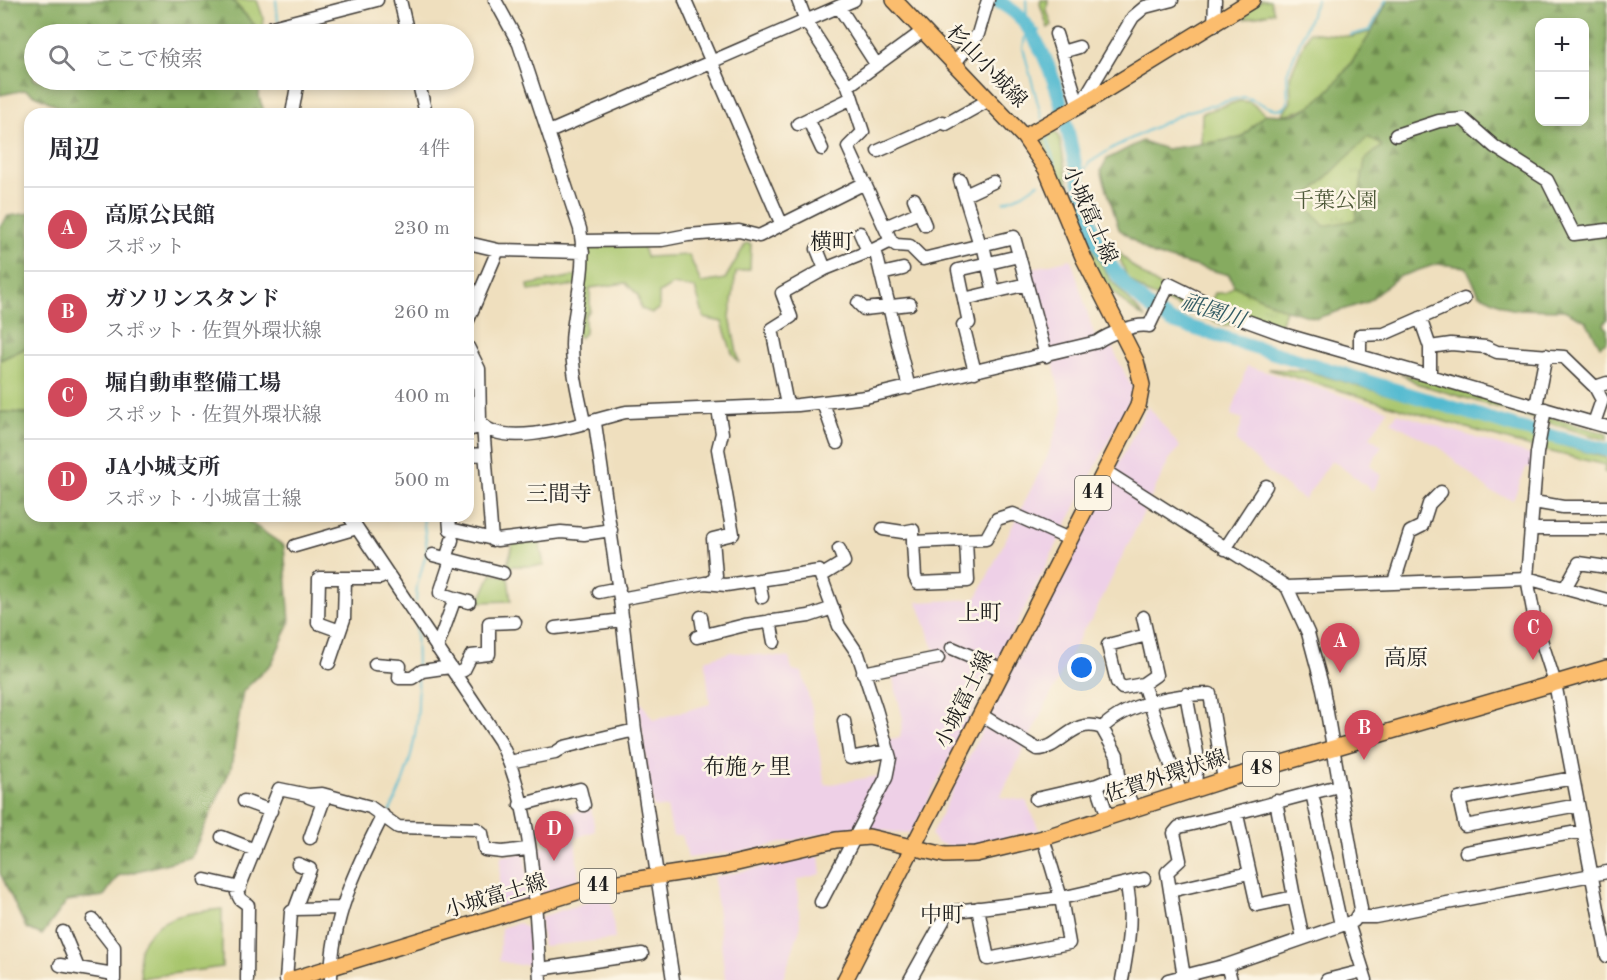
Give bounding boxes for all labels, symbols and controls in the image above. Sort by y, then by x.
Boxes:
map controls [1535,18,1589,126]
button: + [1535,18,1589,72]
street label: 杉山小城線 [942,21,1031,112]
search box [24,24,474,90]
icon: search [45,41,78,74]
text: ここで検索 [93,49,203,71]
button: − [1535,72,1589,126]
text: 周辺 [48,138,100,164]
text: 4件 [418,140,450,160]
street label: 小城富士線 [1058,162,1122,267]
park label: 千葉公園 [1293,189,1377,212]
text: 高原公民館 [105,205,215,227]
text: A [60,219,75,239]
text: 230 m [394,219,450,239]
district label: 横町 [810,230,854,254]
text: スポット [105,238,185,258]
text: ガソリンスタンド [105,289,280,311]
water label: 祇園川 [1178,289,1250,333]
text: B [60,303,75,323]
text: 260 m [394,303,450,323]
text: スポット · 佐賀外環状線 [105,322,322,342]
text: 堀自動車整備工場 [105,373,281,395]
text: C [61,387,74,407]
text: 400 m [394,387,450,407]
text: スポット · 佐賀外環状線 [105,406,322,426]
text: JA小城支所 [105,457,220,479]
text: D [60,471,75,491]
text: 500 m [394,471,450,491]
road number: 44 [1075,476,1111,510]
district label: 三間寺 [526,482,592,506]
text: スポット · 小城富士線 [105,490,302,510]
district label: 上町 [958,601,1002,625]
pin: C [1514,610,1552,660]
pin: A [1320,624,1360,673]
district label: 高原 [1384,646,1428,670]
street label: 小城富士線 [931,647,997,752]
your location [1067,653,1096,682]
pin: B [1344,710,1384,760]
street label: 佐賀外環状線 [1102,746,1229,806]
road number: 48 [1243,752,1279,786]
district label: 布施ヶ里 [703,755,791,779]
pin: D [534,812,574,861]
road number: 44 [580,869,616,903]
street label: 小城富士線 [442,870,549,922]
district label: 中町 [920,903,964,927]

